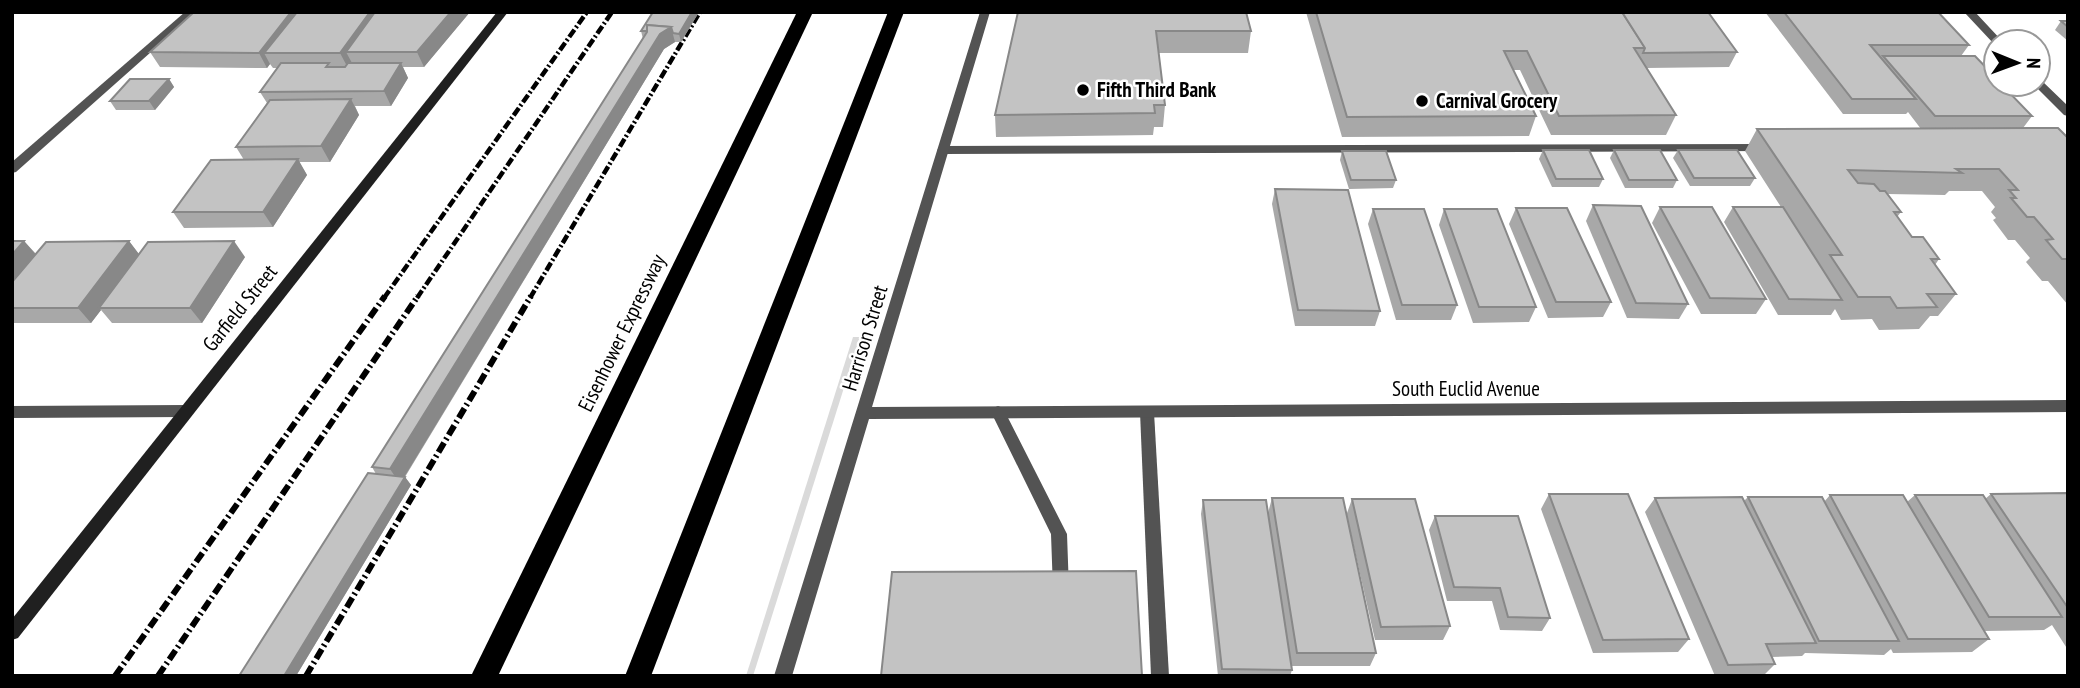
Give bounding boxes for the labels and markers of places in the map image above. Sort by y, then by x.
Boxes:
place label: Fifth Third Bank [1097,76,1217,103]
marker: Fifth Third Bank [1075,82,1091,98]
place label: Carnival Grocery [1436,87,1558,114]
marker: Carnival Grocery [1414,93,1430,109]

